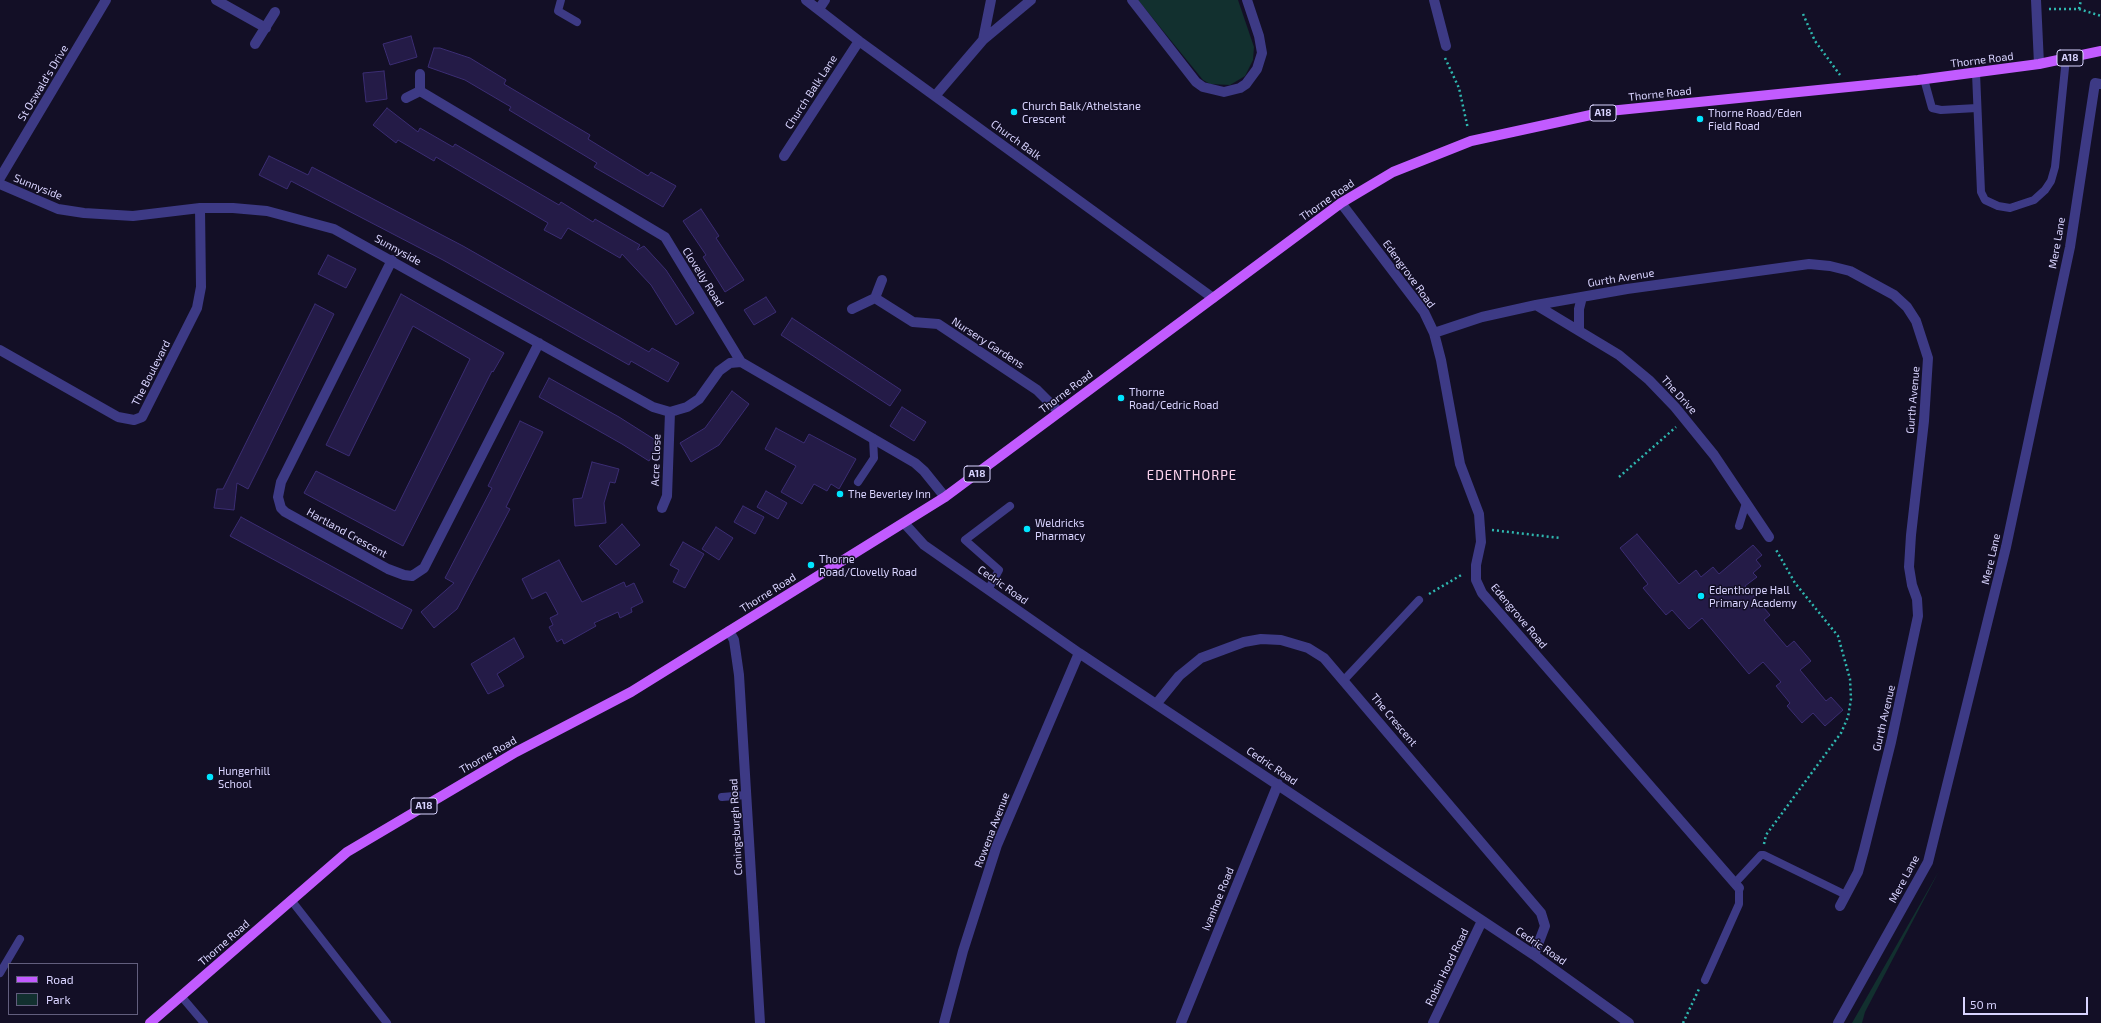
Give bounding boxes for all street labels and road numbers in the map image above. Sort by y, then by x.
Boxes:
street label: St Oswald's Drive [15,42,71,124]
street label: Thorne Road [1950,50,2014,70]
road number: A18 [2057,50,2083,66]
street label: Church Balk Lane [782,53,840,131]
street label: Thorne Road [1628,84,1692,104]
road number: A18 [1590,105,1616,121]
street label: Church Balk [988,117,1044,163]
street label: Sunnyside [12,171,64,203]
street label: Thorne Road [1297,176,1357,224]
street label: Mere Lane [2046,216,2068,270]
street label: Sunnyside [372,232,424,268]
street label: Edengrove Road [1380,237,1438,311]
street label: Clovelly Road [680,245,726,309]
street label: Gurth Avenue [1587,266,1655,290]
street label: Nursery Gardens [949,315,1027,371]
street label: The Boulevard [129,338,173,408]
street label: Gurth Avenue [1903,366,1923,434]
street label: Thorne Road [1037,368,1095,416]
street label: The Drive [1658,373,1700,417]
street label: Acre Close [648,434,664,486]
road number: A18 [964,466,990,482]
street label: Hartland Crescent [304,505,390,561]
street label: Mere Lane [1979,532,2003,586]
street label: Cedric Road [975,563,1031,607]
street label: Thorne Road [738,571,798,615]
street label: Edengrove Road [1488,581,1550,651]
street label: Gurth Avenue [1870,684,1898,752]
street label: The Crescent [1368,691,1420,749]
street label: Thorne Road [457,733,519,777]
street label: Cedric Road [1244,744,1300,788]
street label: Coningsburgh Road [727,778,745,876]
street label: Rowena Avenue [972,790,1012,870]
road number: A18 [411,798,437,814]
street label: Mere Lane [1886,853,1922,905]
street label: Ivanhoe Road [1199,865,1237,933]
street label: Thorne Road [196,917,252,969]
street label: Cedric Road [1513,924,1569,968]
street label: Robin Hood Road [1422,926,1472,1008]

